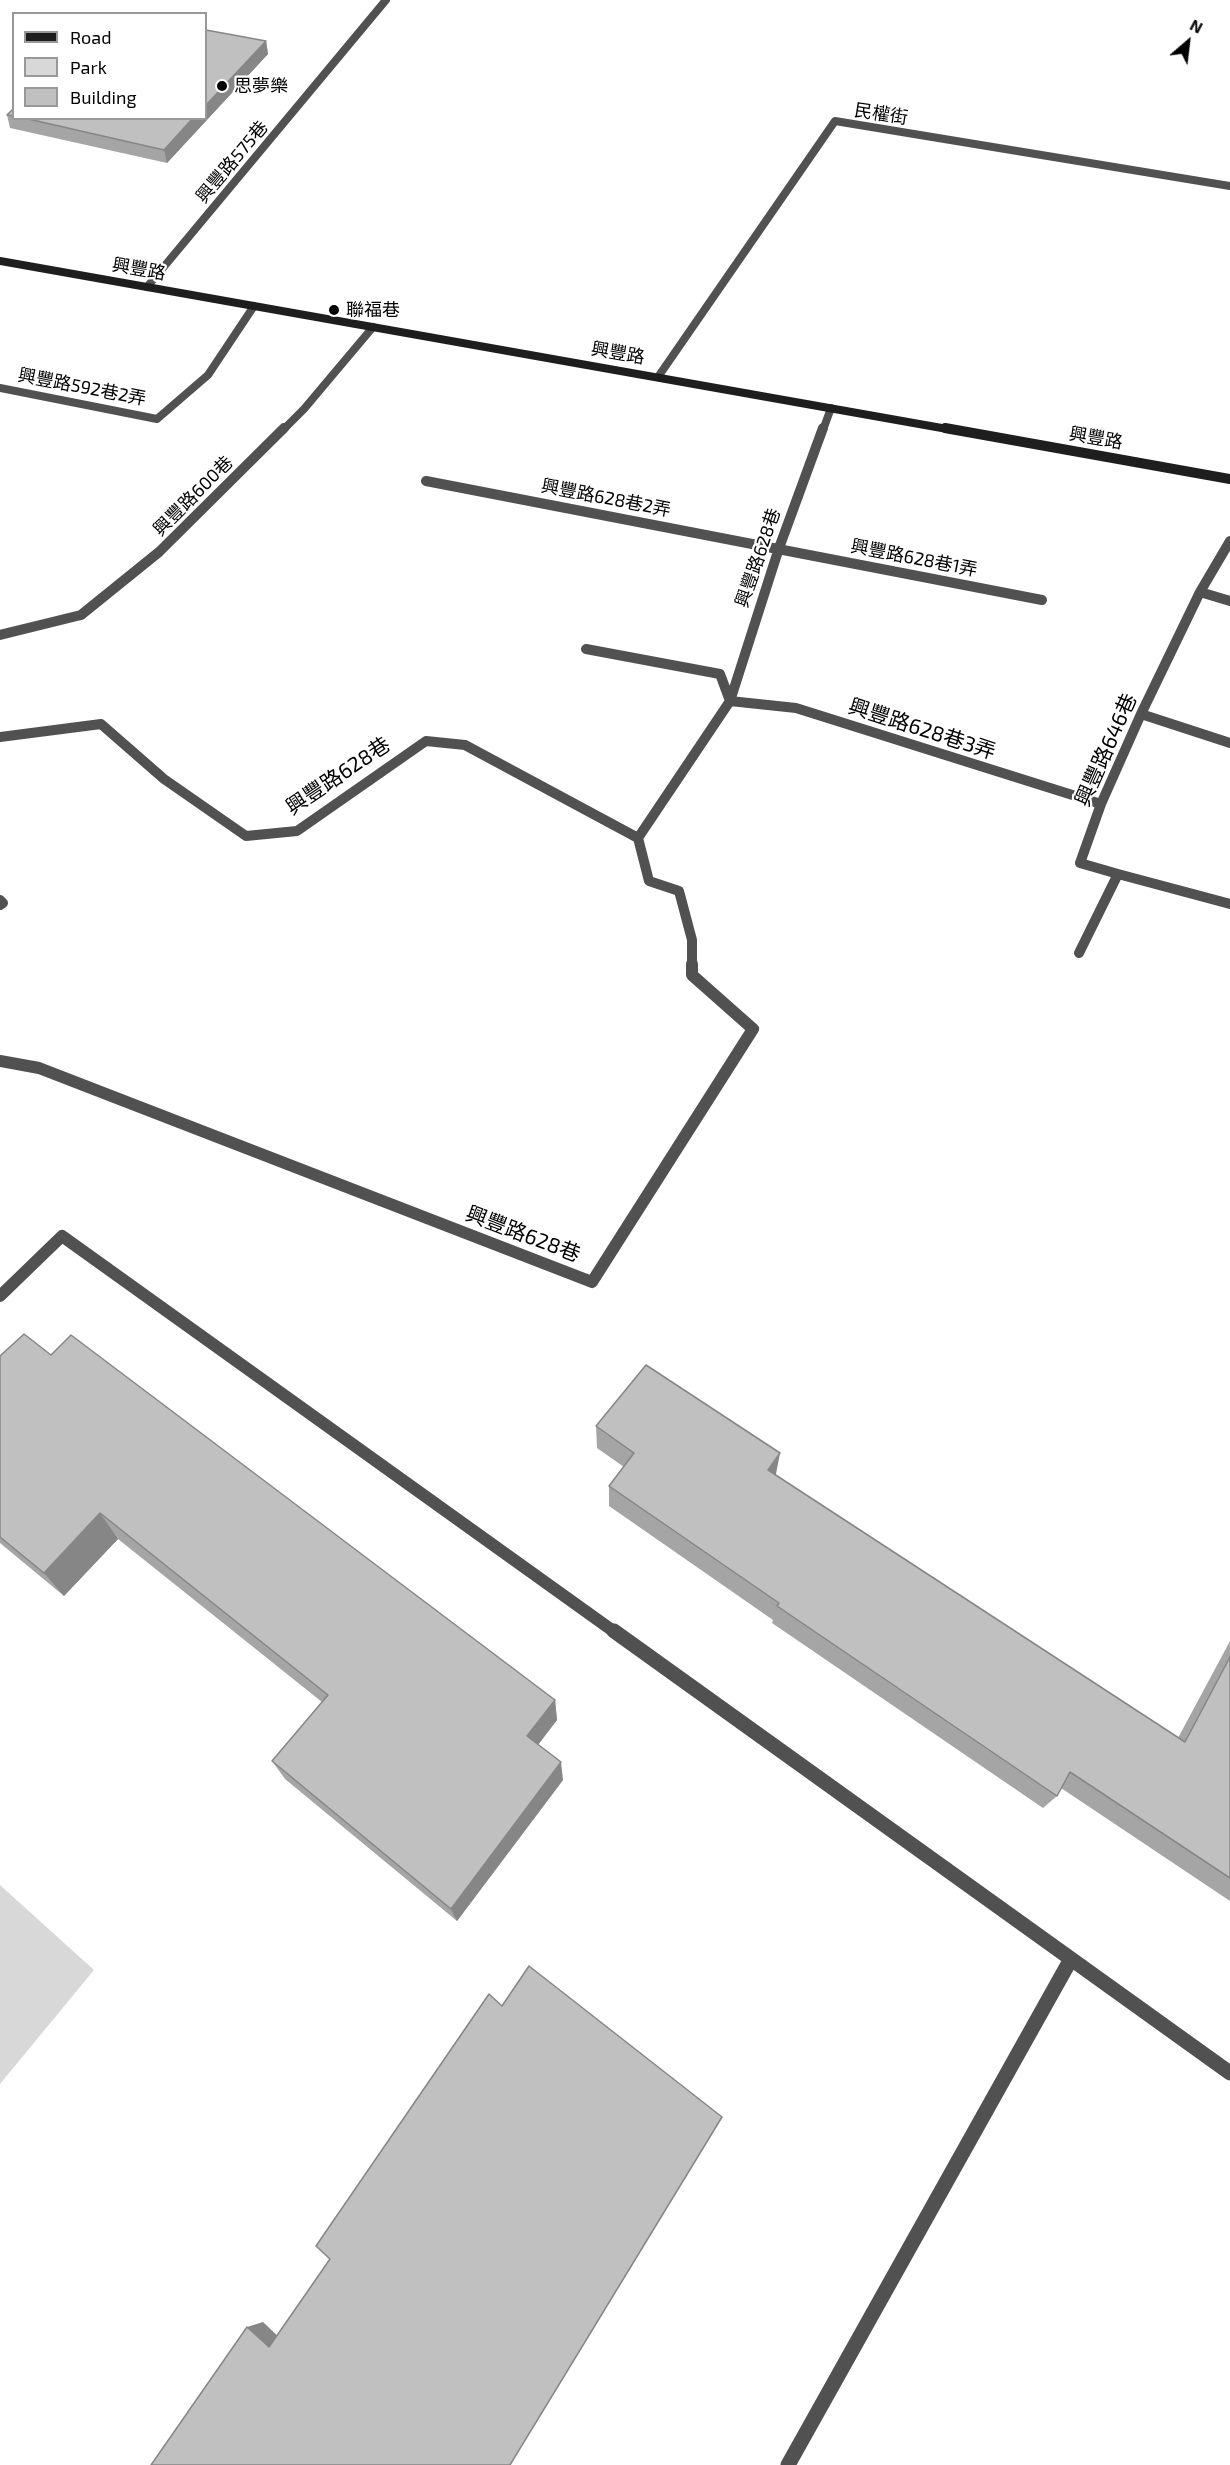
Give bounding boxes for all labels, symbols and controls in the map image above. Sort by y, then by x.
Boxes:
legend [12,12,207,120]
north arrow [1158,12,1218,72]
text: N [1187,15,1206,37]
text: Road [70,26,111,48]
text: Park [70,56,107,78]
place label: 思夢樂 [234,75,288,97]
marker: 思夢樂 [215,79,229,93]
text: Building [70,86,137,108]
street label: 民權街 [853,99,909,129]
street label: 興豐路575巷 [191,117,273,207]
street label: 興豐路 [111,254,167,284]
place label: 聯福巷 [346,299,400,321]
marker: 聯福巷 [327,303,341,317]
street label: 興豐路 [590,338,646,368]
street label: 興豐路592巷2弄 [16,364,148,410]
street label: 興豐路 [1068,423,1124,453]
street label: 興豐路600巷 [149,452,237,540]
street label: 興豐路628巷2弄 [539,475,673,521]
street label: 興豐路628巷 [731,506,785,610]
street label: 興豐路628巷1弄 [849,535,979,581]
street label: 興豐路646巷 [1070,690,1142,810]
street label: 興豐路628巷3弄 [845,693,999,765]
street label: 興豐路628巷 [281,732,395,820]
street label: 興豐路628巷 [462,1201,584,1267]

